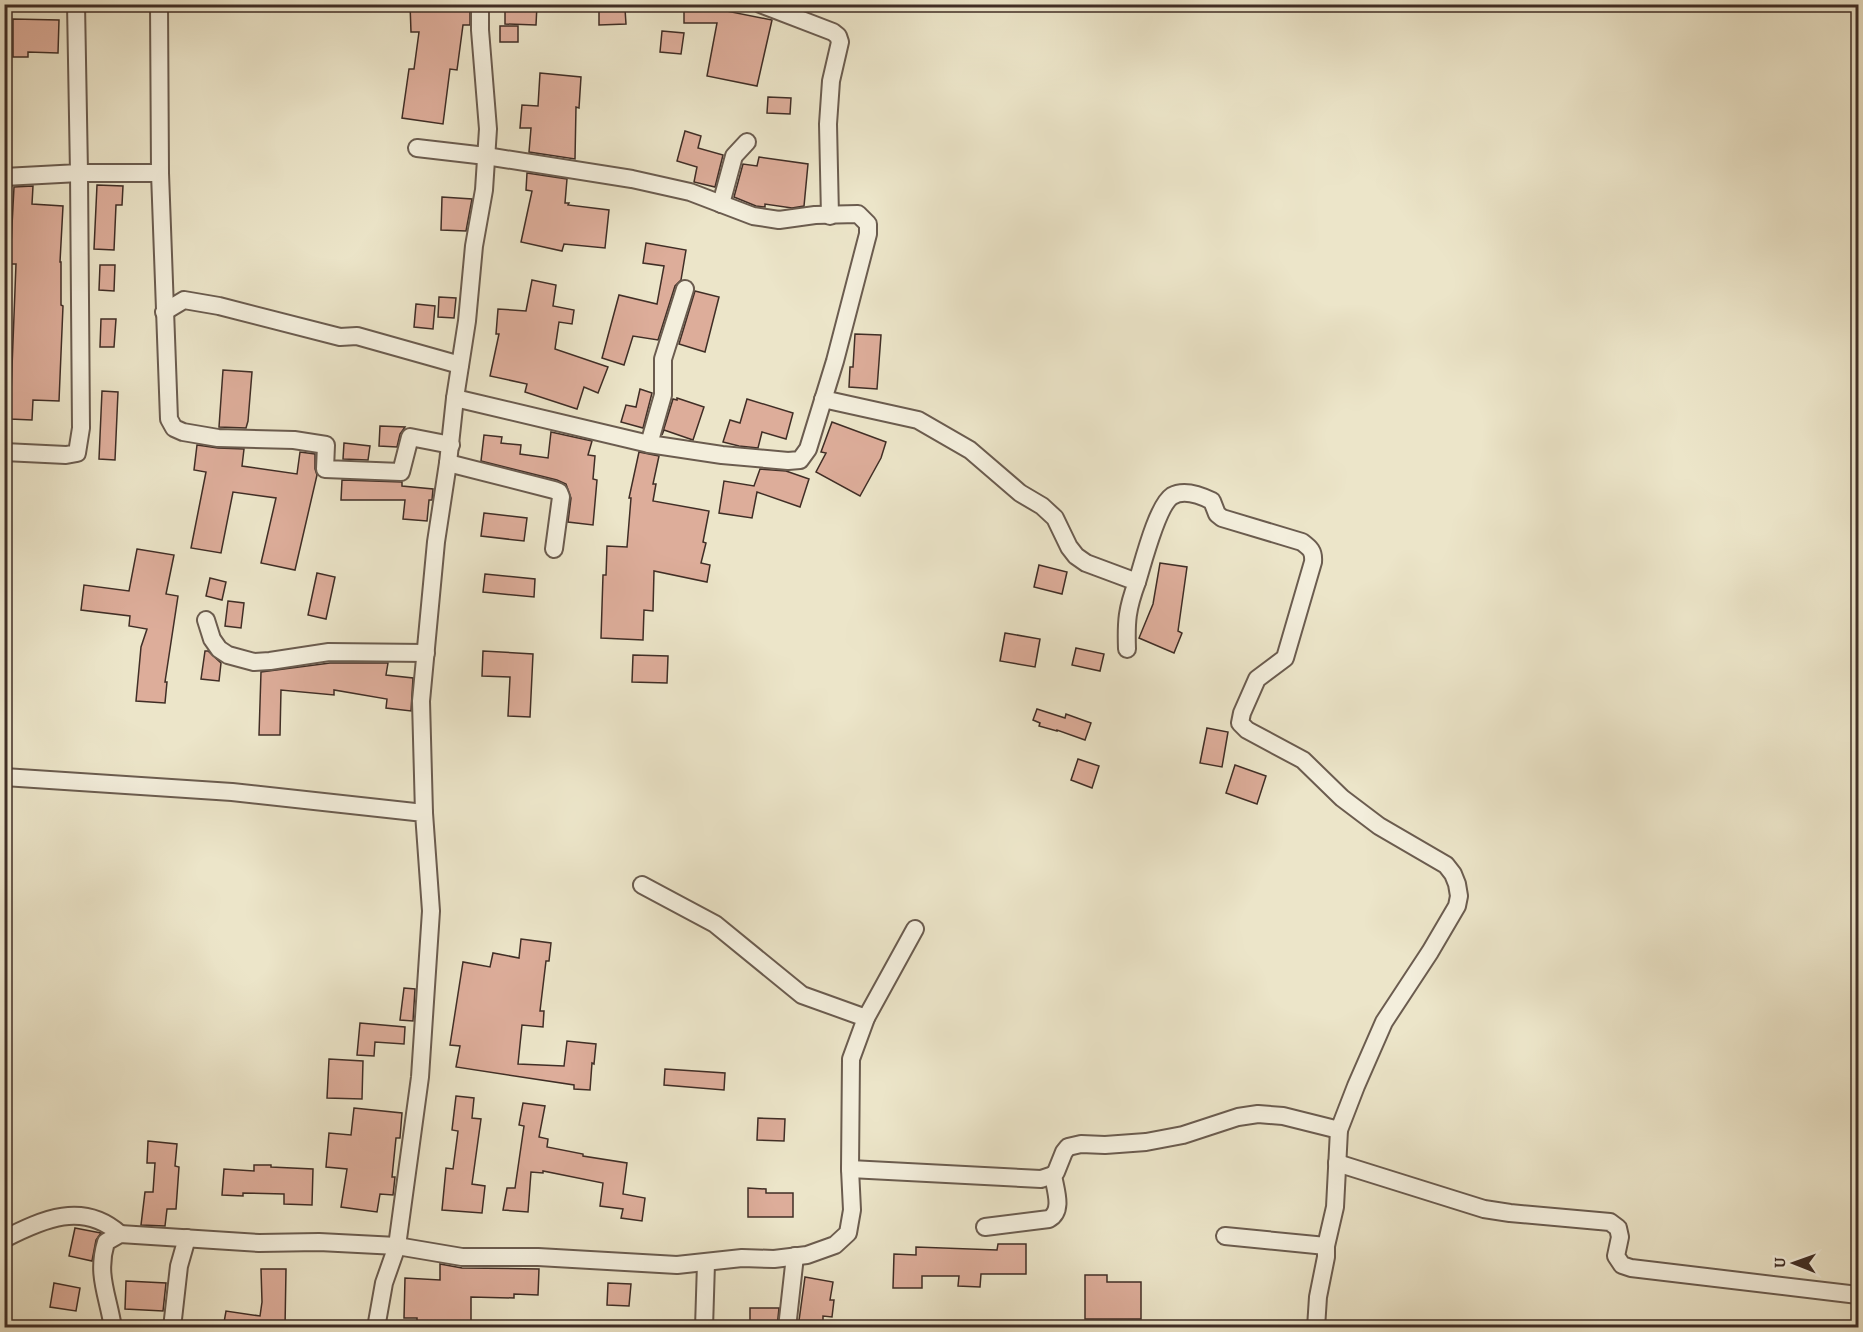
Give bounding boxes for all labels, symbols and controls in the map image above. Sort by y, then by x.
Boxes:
north arrow [1764,1233,1824,1293]
text: U [1769,1257,1791,1268]

